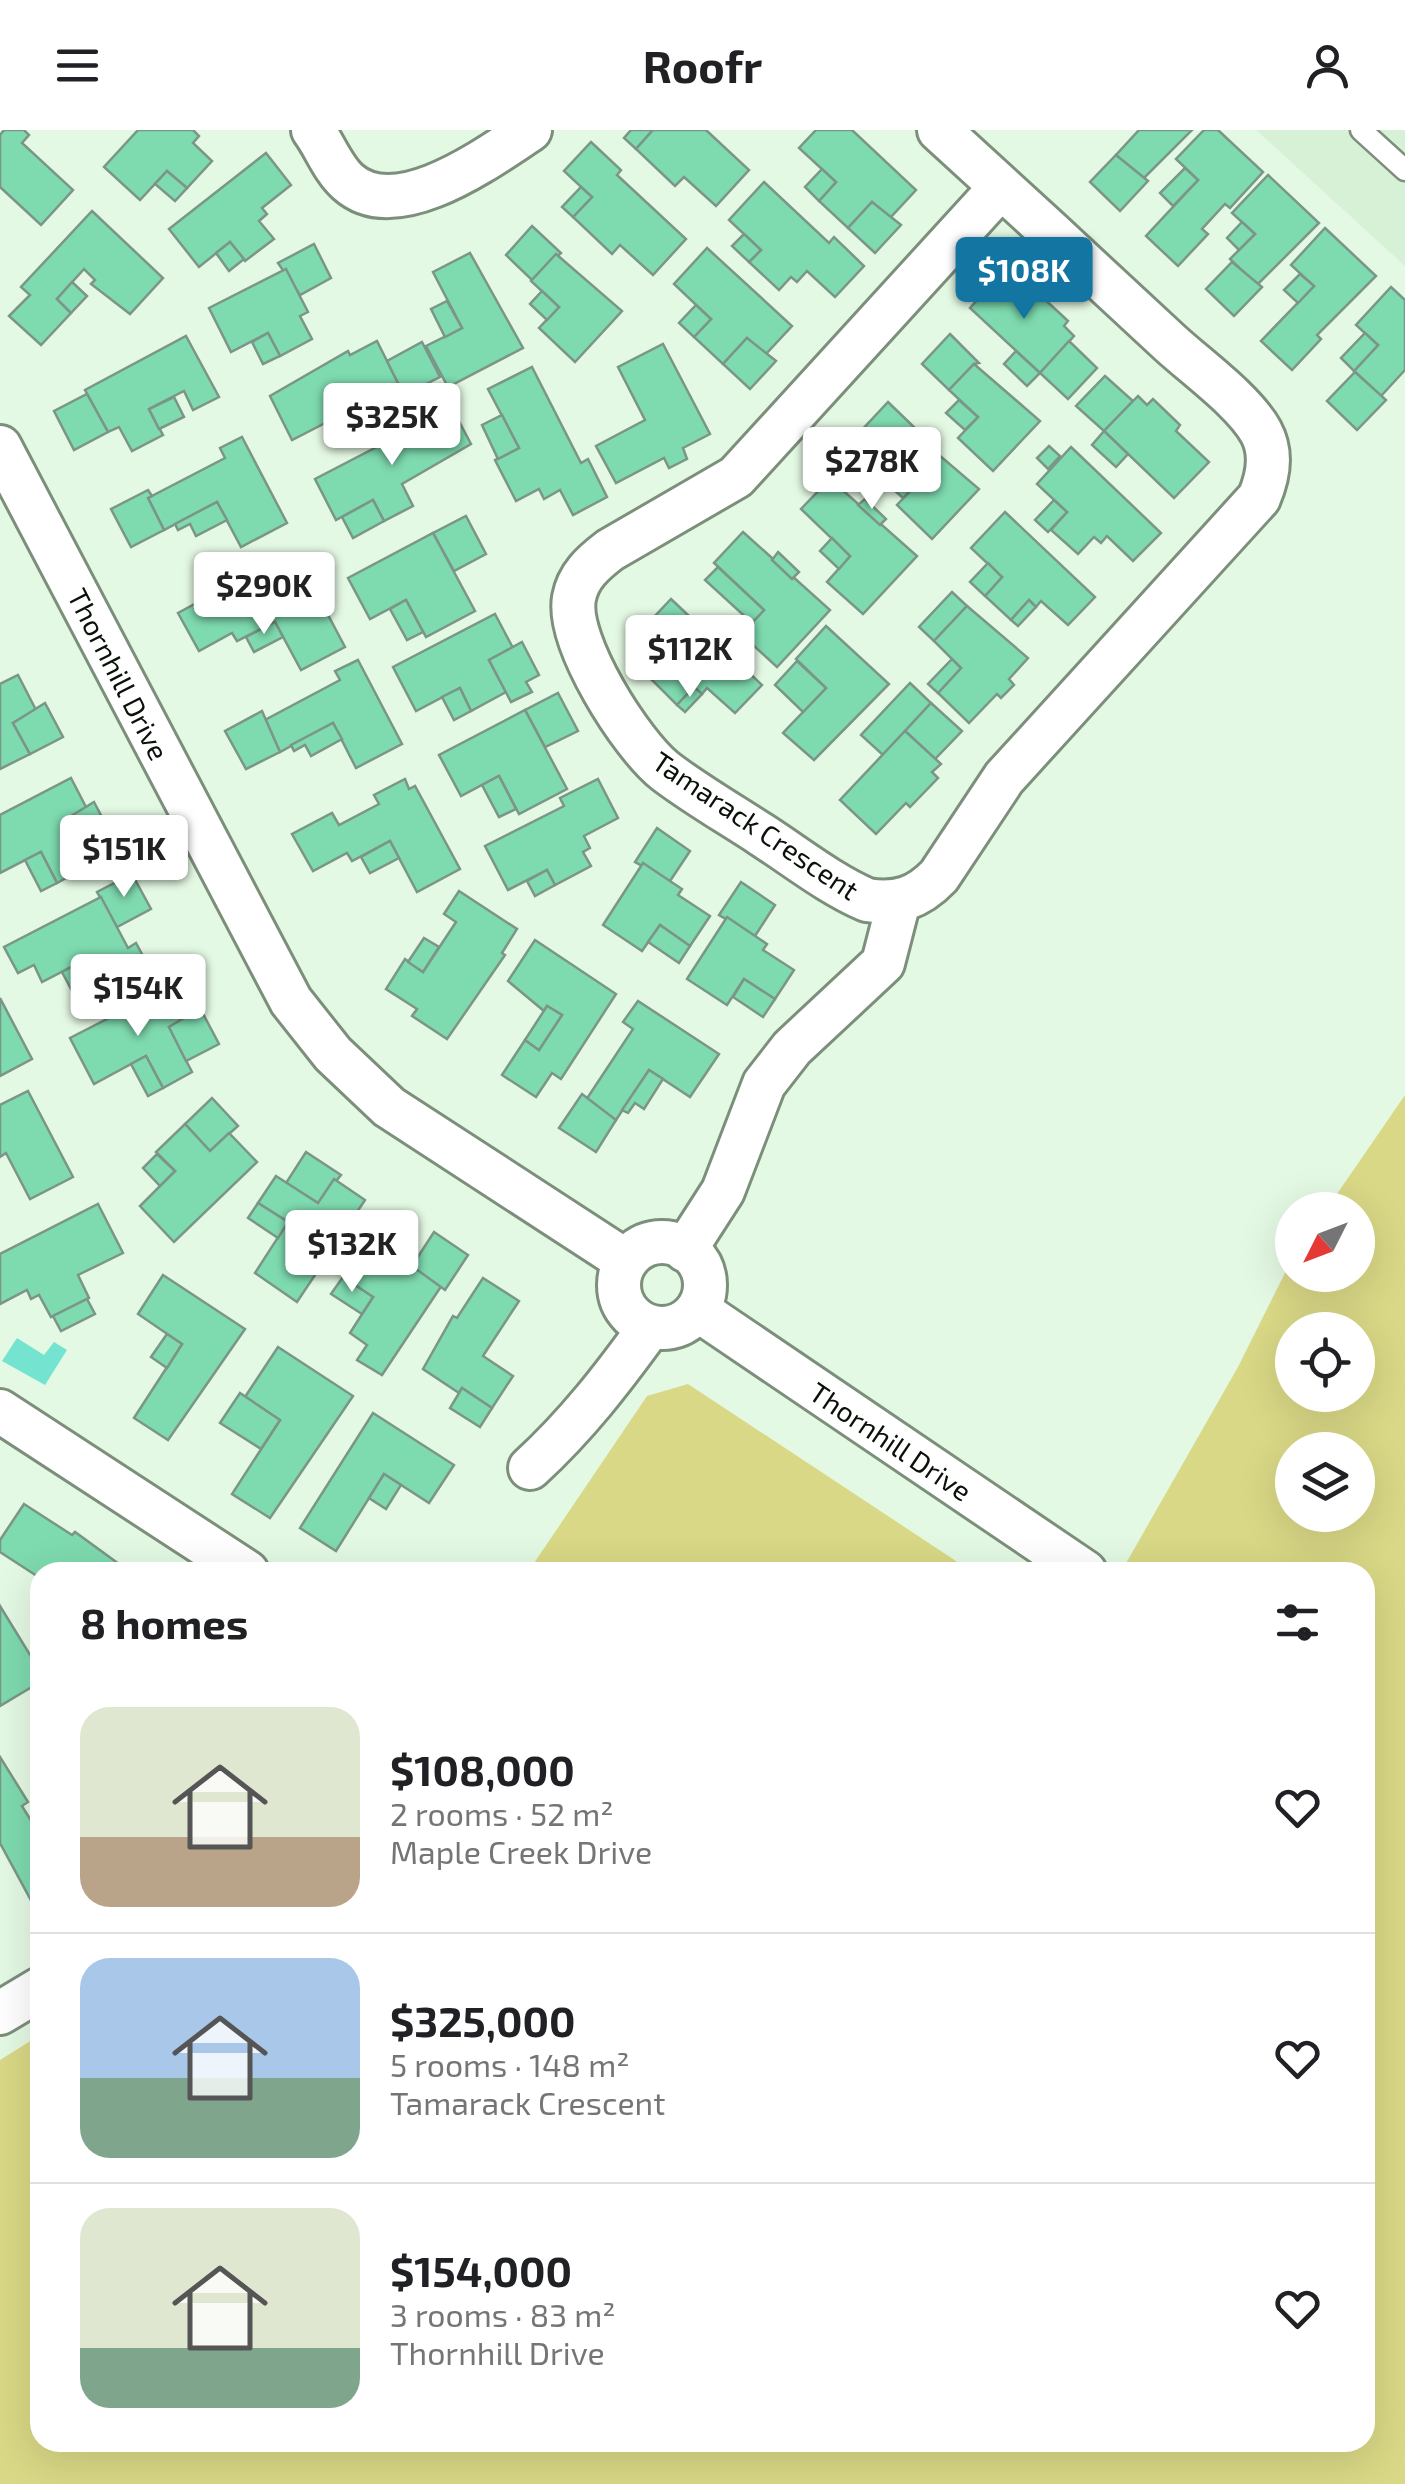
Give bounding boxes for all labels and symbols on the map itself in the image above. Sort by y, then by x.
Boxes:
pin: $108K [954,237,1094,322]
pin: $325K [322,383,462,468]
pin: $278K [802,427,942,512]
pin: $290K [194,552,334,637]
street label: Thornhill Drive [61,583,177,765]
pin: $112K [620,615,760,700]
street label: Tamarack Crescent [647,744,865,906]
pin: $151K [54,815,194,900]
pin: $154K [68,954,208,1039]
north arrow [1275,1192,1375,1292]
pin: $132K [282,1210,422,1295]
street label: Thornhill Drive [804,1374,978,1508]

